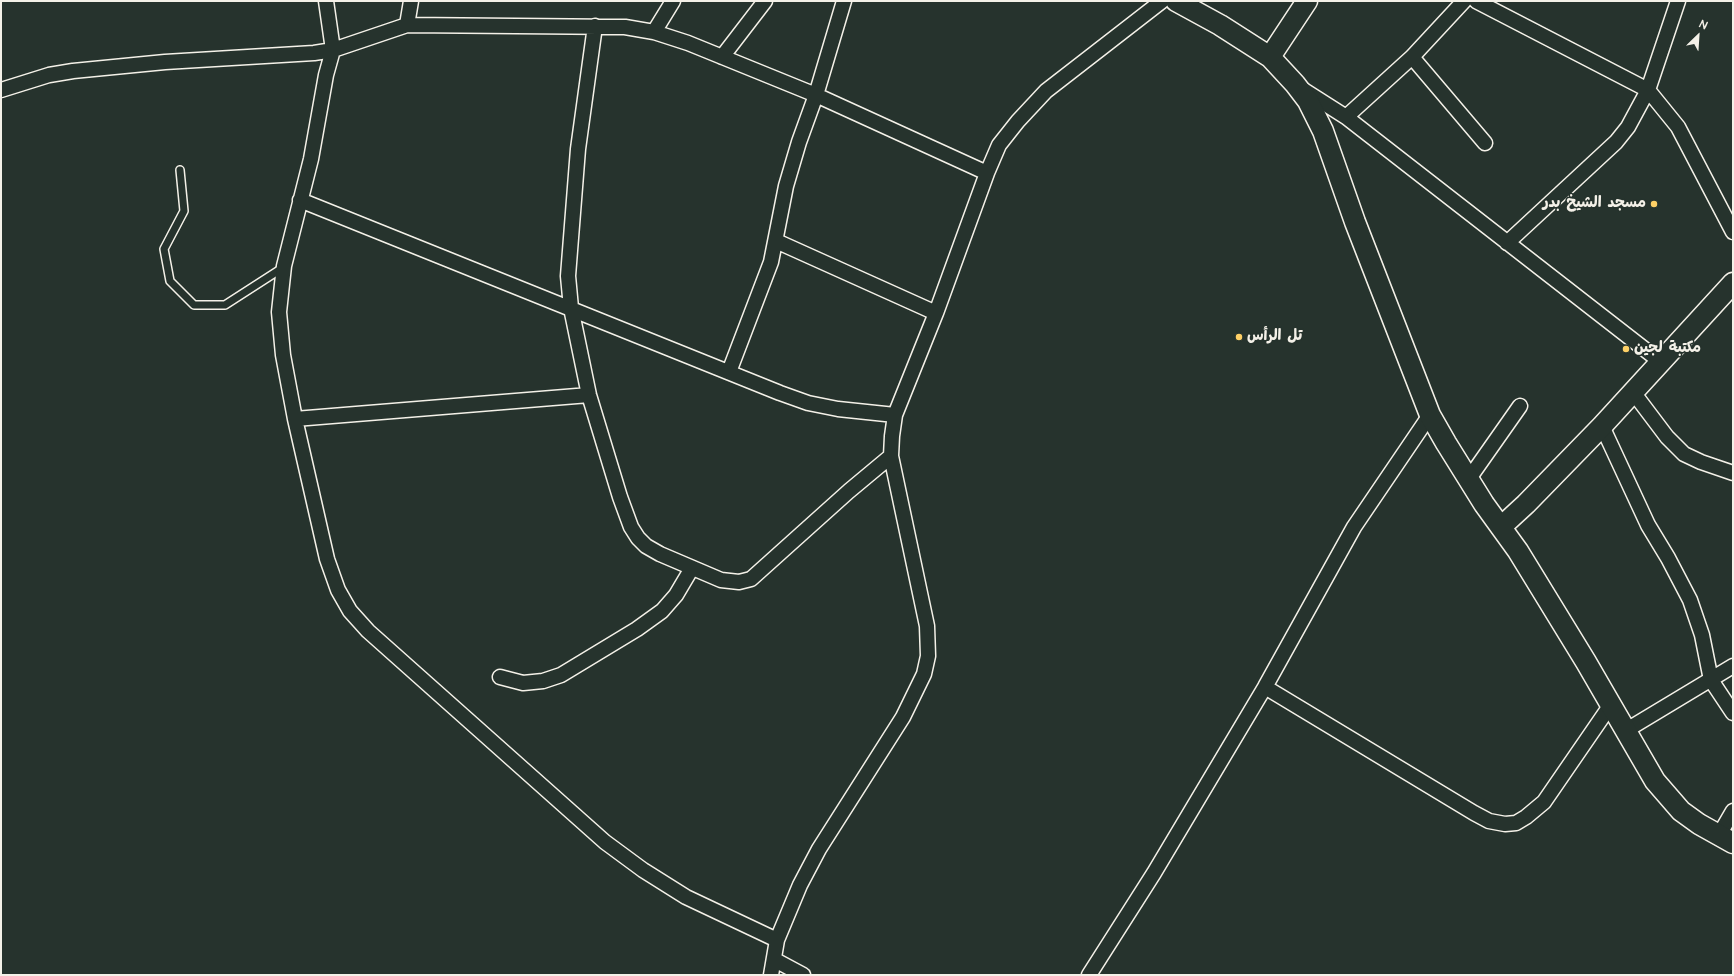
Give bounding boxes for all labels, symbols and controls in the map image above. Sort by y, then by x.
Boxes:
north arrow [1678,16,1718,56]
text: N [1697,16,1710,33]
place label: مسجد الشيخ بدر [1543,195,1646,213]
marker: مسجد الشيخ بدر [1649,199,1659,209]
place label: تل الرأس [1247,328,1302,346]
marker: تل الرأس [1234,332,1244,342]
place label: مكتبة لجين [1634,340,1701,358]
marker: مكتبة لجين [1621,344,1631,354]

